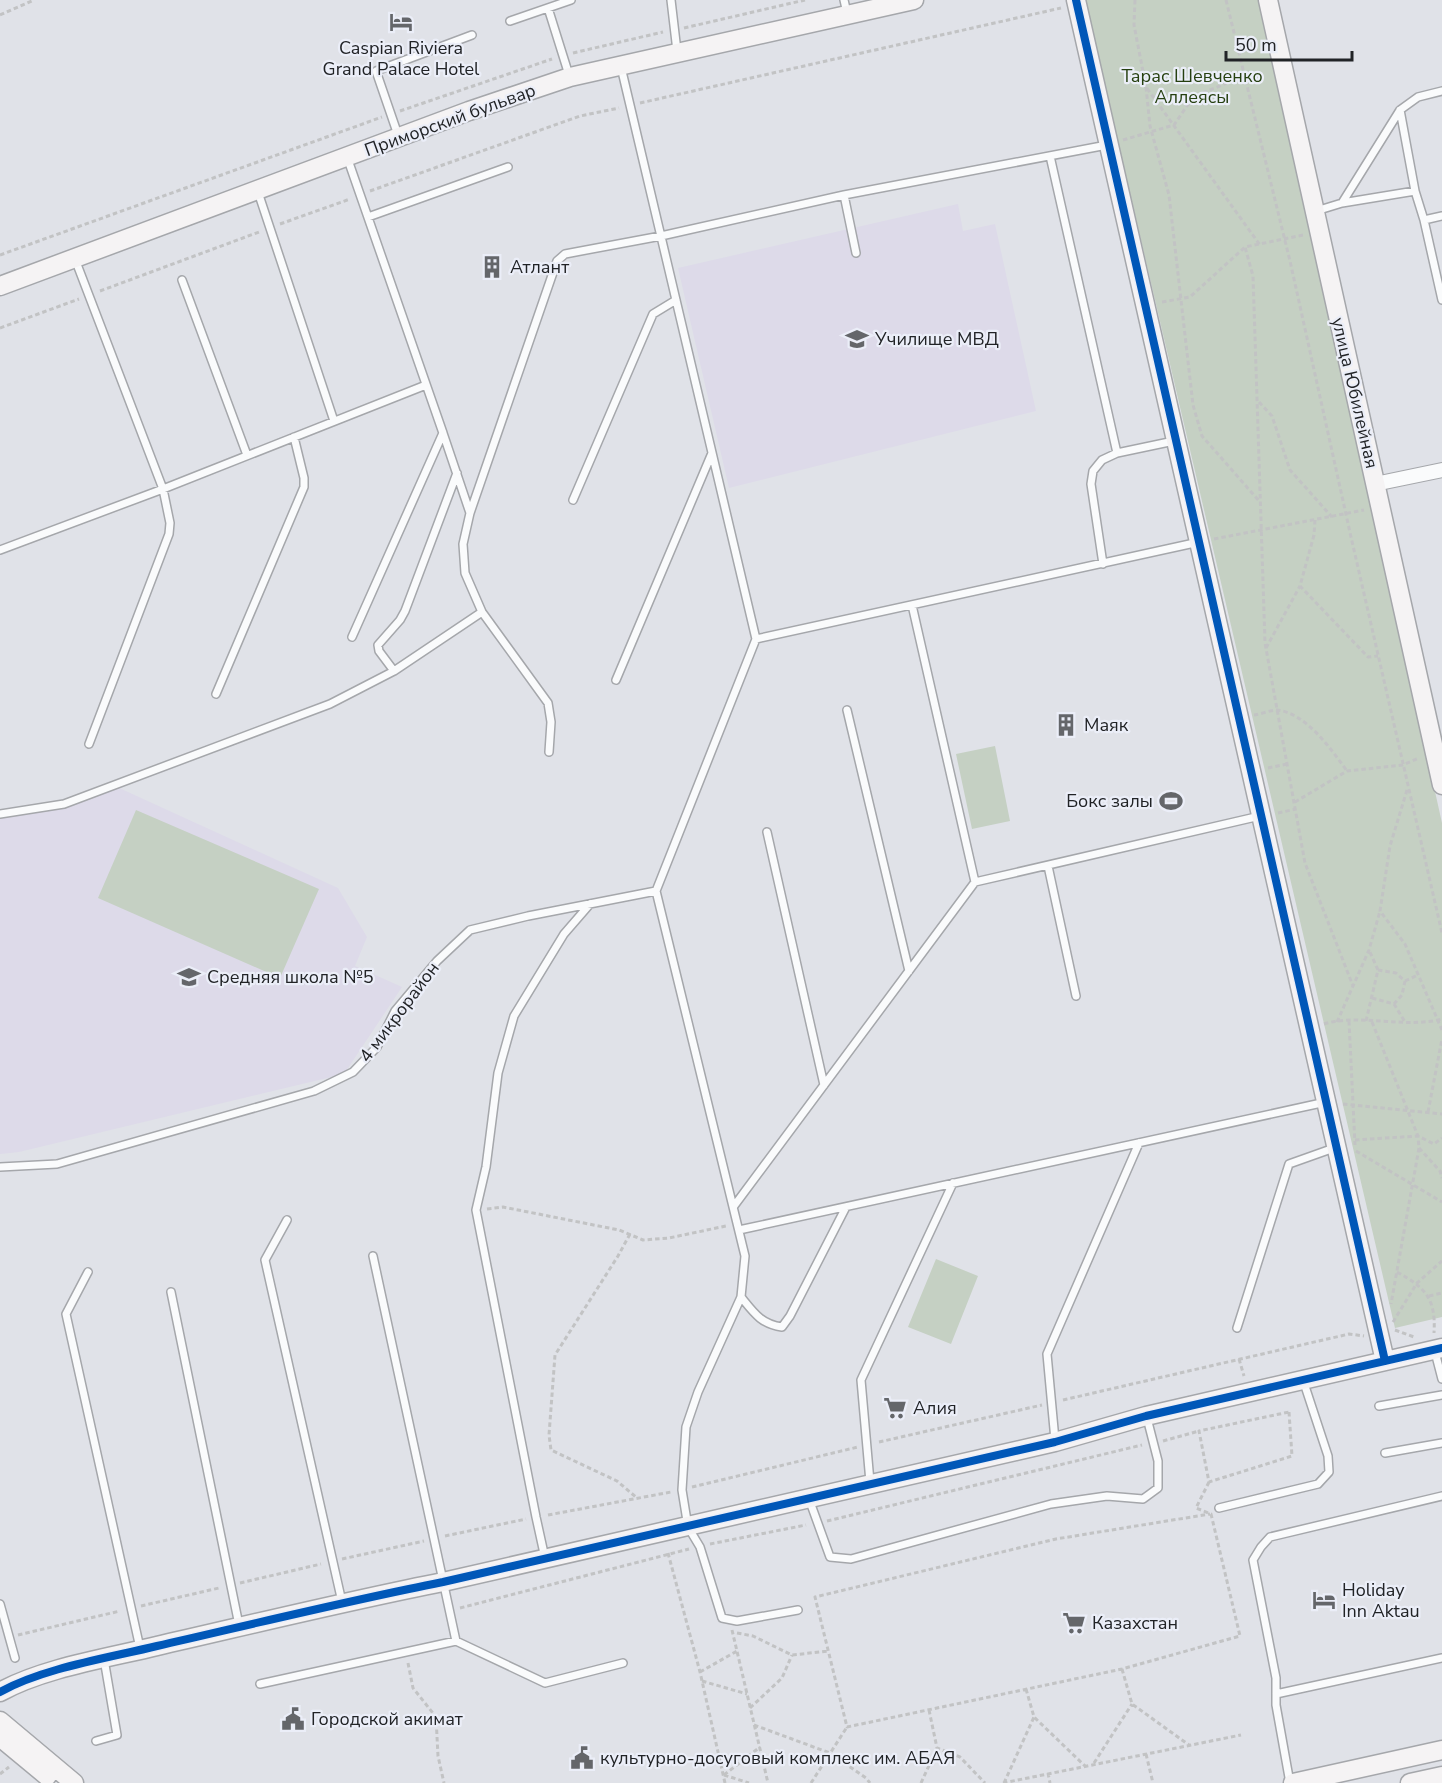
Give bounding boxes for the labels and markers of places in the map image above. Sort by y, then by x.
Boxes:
hotel icon: Caspian Riviera Grand Palace Hotel [388,9,414,35]
place label: Caspian Riviera Grand Palace Hotel [323,36,480,81]
building icon: Атлант [479,254,505,280]
place label: Атлант [510,255,569,279]
school or university icon: Училище МВД [844,326,870,352]
place label: Училище МВД [874,327,999,351]
building icon: Маяк [1053,712,1079,738]
place label: Маяк [1084,713,1129,737]
sports icon: Бокс залы [1158,788,1184,814]
place label: Бокс залы [1066,789,1153,813]
school or university icon: Средняя школа №5 [176,964,202,990]
place label: Средняя школа №5 [207,965,374,989]
supermarket icon: Алия [882,1395,908,1421]
place label: Алия [913,1396,957,1420]
place label: Holiday Inn Aktau [1342,1578,1420,1623]
hotel icon: Holiday Inn Aktau [1311,1587,1337,1613]
supermarket icon: Казахстан [1061,1610,1087,1636]
place label: Казахстан [1092,1611,1178,1635]
public building icon: Городской акимат [280,1706,306,1732]
place label: Городской акимат [311,1707,463,1731]
public building icon: культурно-досуговый комплекс им. АБАЯ [569,1745,595,1771]
place label: культурно-досуговый комплекс им. АБАЯ [600,1746,955,1770]

